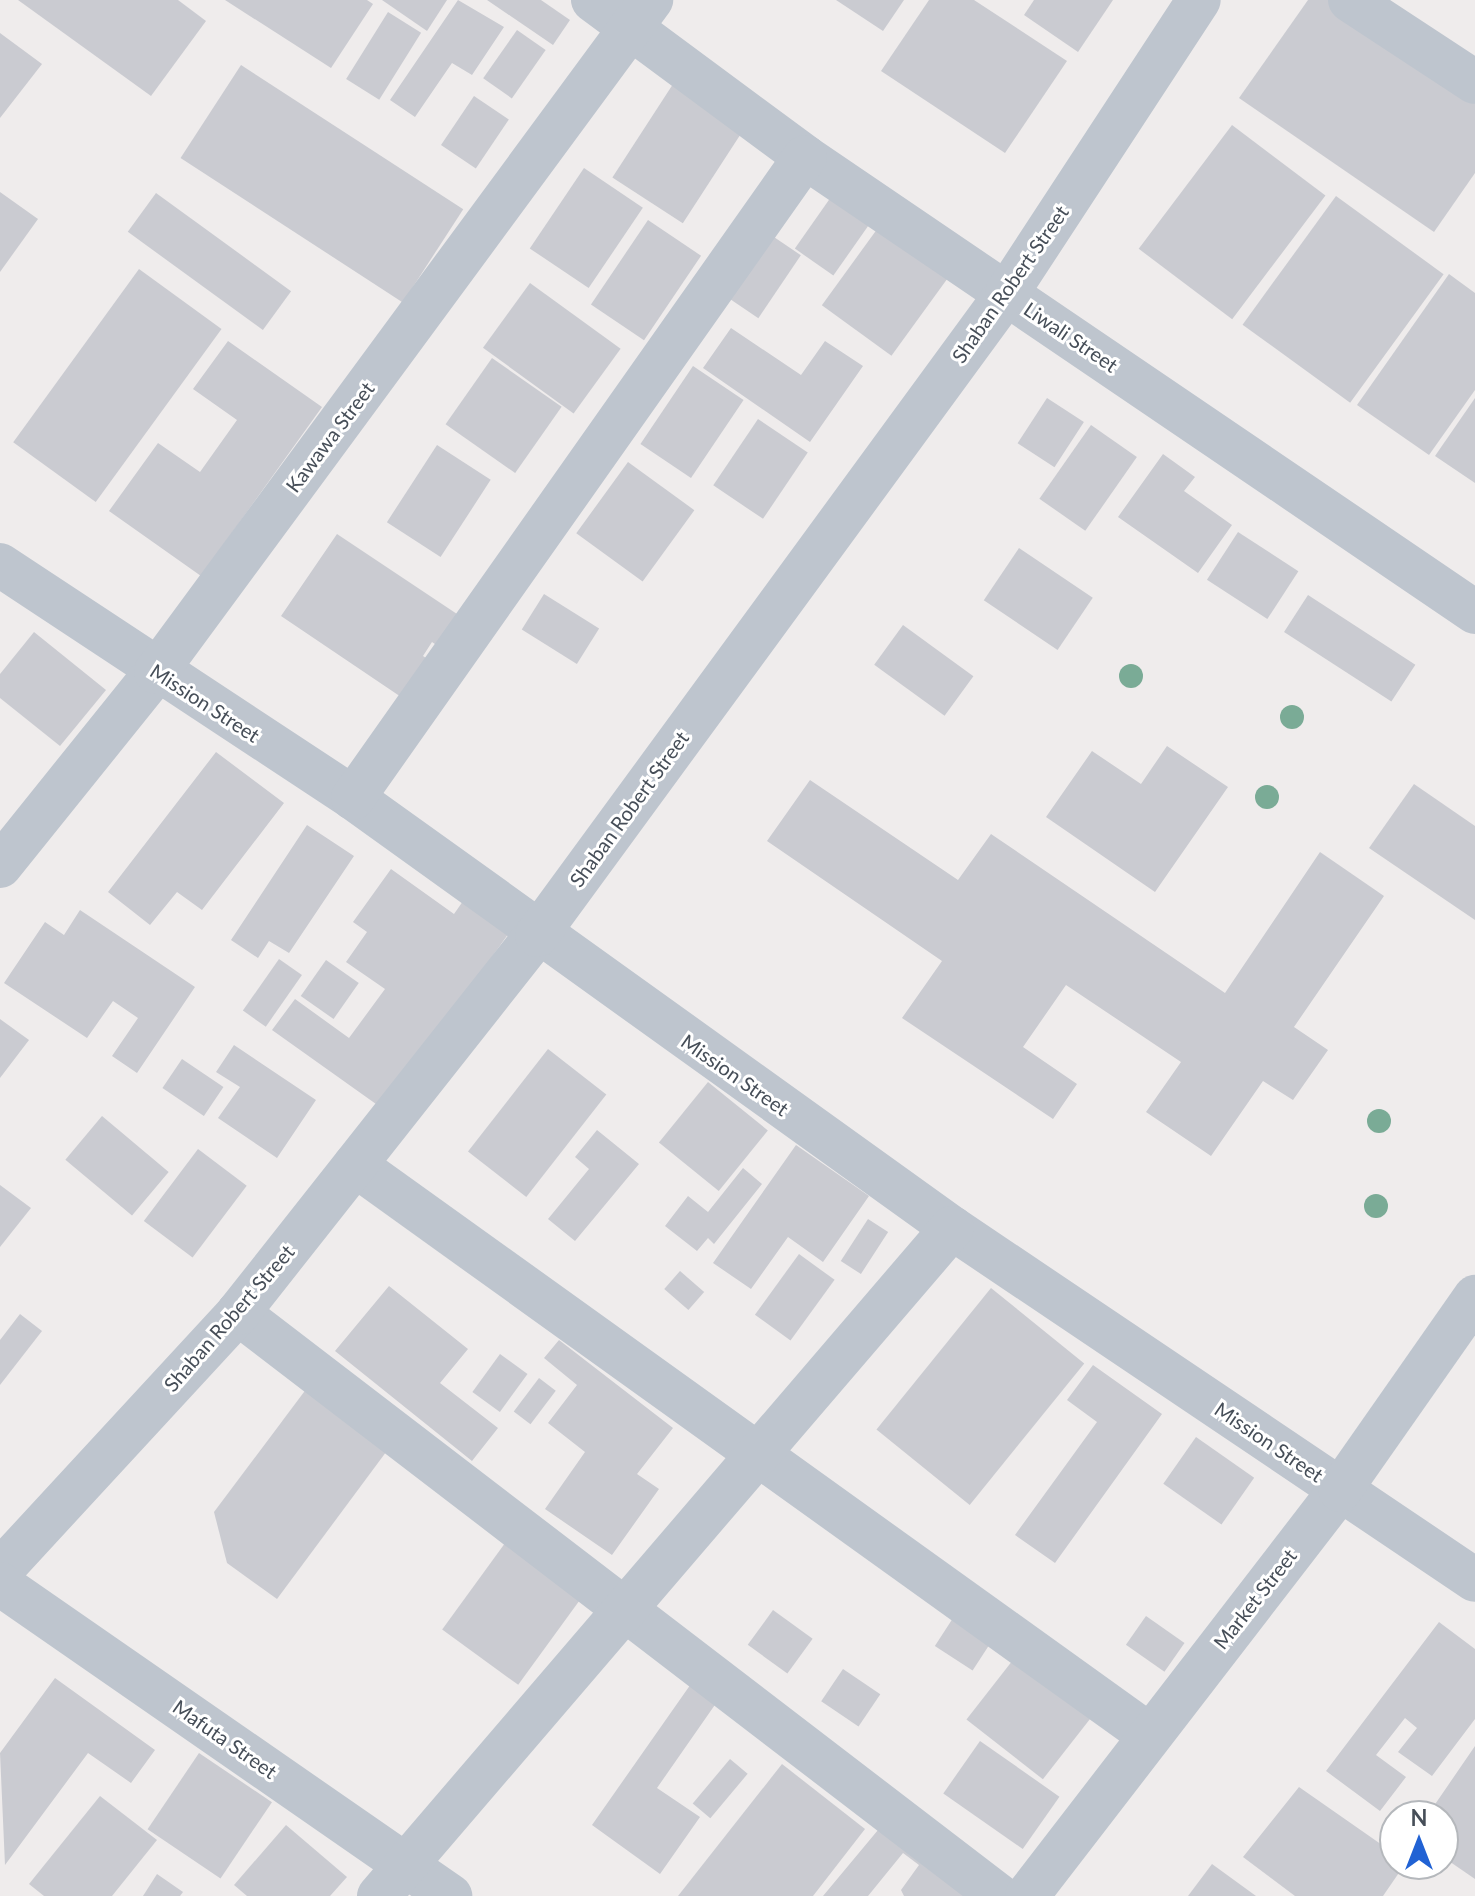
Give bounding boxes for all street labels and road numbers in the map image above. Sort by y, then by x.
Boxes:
street label: Shaban Robert Street [947,201,1073,367]
street label: Liwali Street [1020,297,1122,377]
street label: Kawawa Street [281,377,379,497]
street label: Mission Street [146,659,264,747]
street label: Shaban Robert Street [565,727,693,891]
street label: Mission Street [677,1029,793,1121]
street label: Shaban Robert Street [159,1240,299,1396]
street label: Mission Street [1210,1397,1328,1487]
street label: Market Street [1208,1544,1302,1654]
street label: Mafuta Street [169,1694,281,1784]

